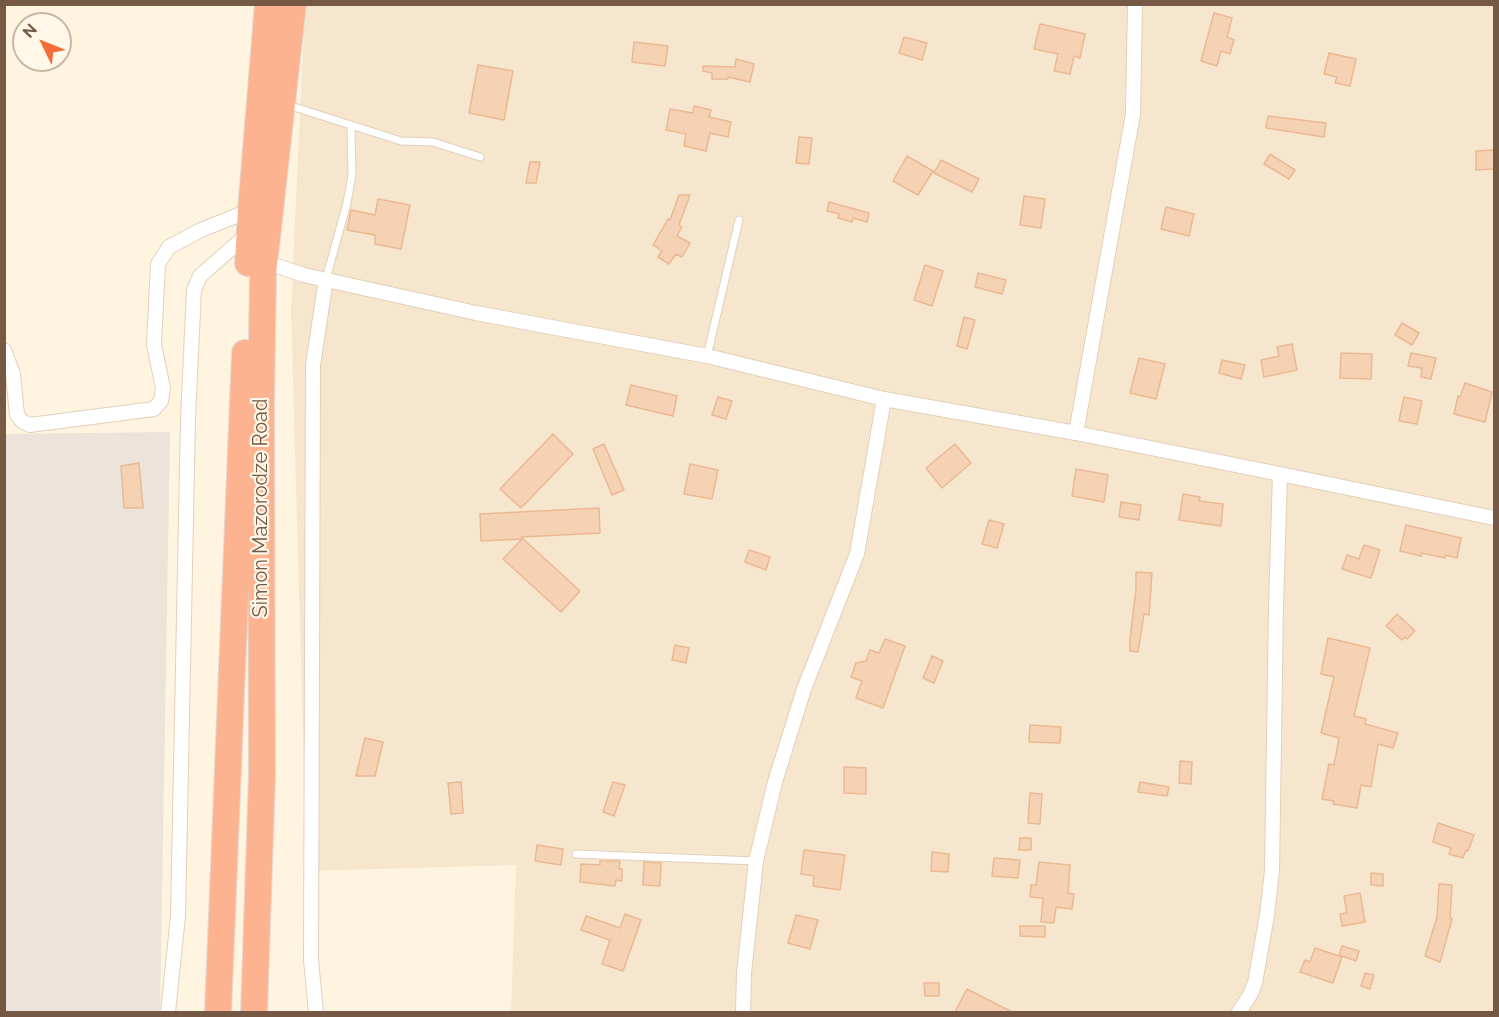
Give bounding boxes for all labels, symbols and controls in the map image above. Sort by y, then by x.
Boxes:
north arrow [12,12,72,72]
text: N [19,20,41,42]
street label: Simon Mazorodze Road [249,399,273,617]

